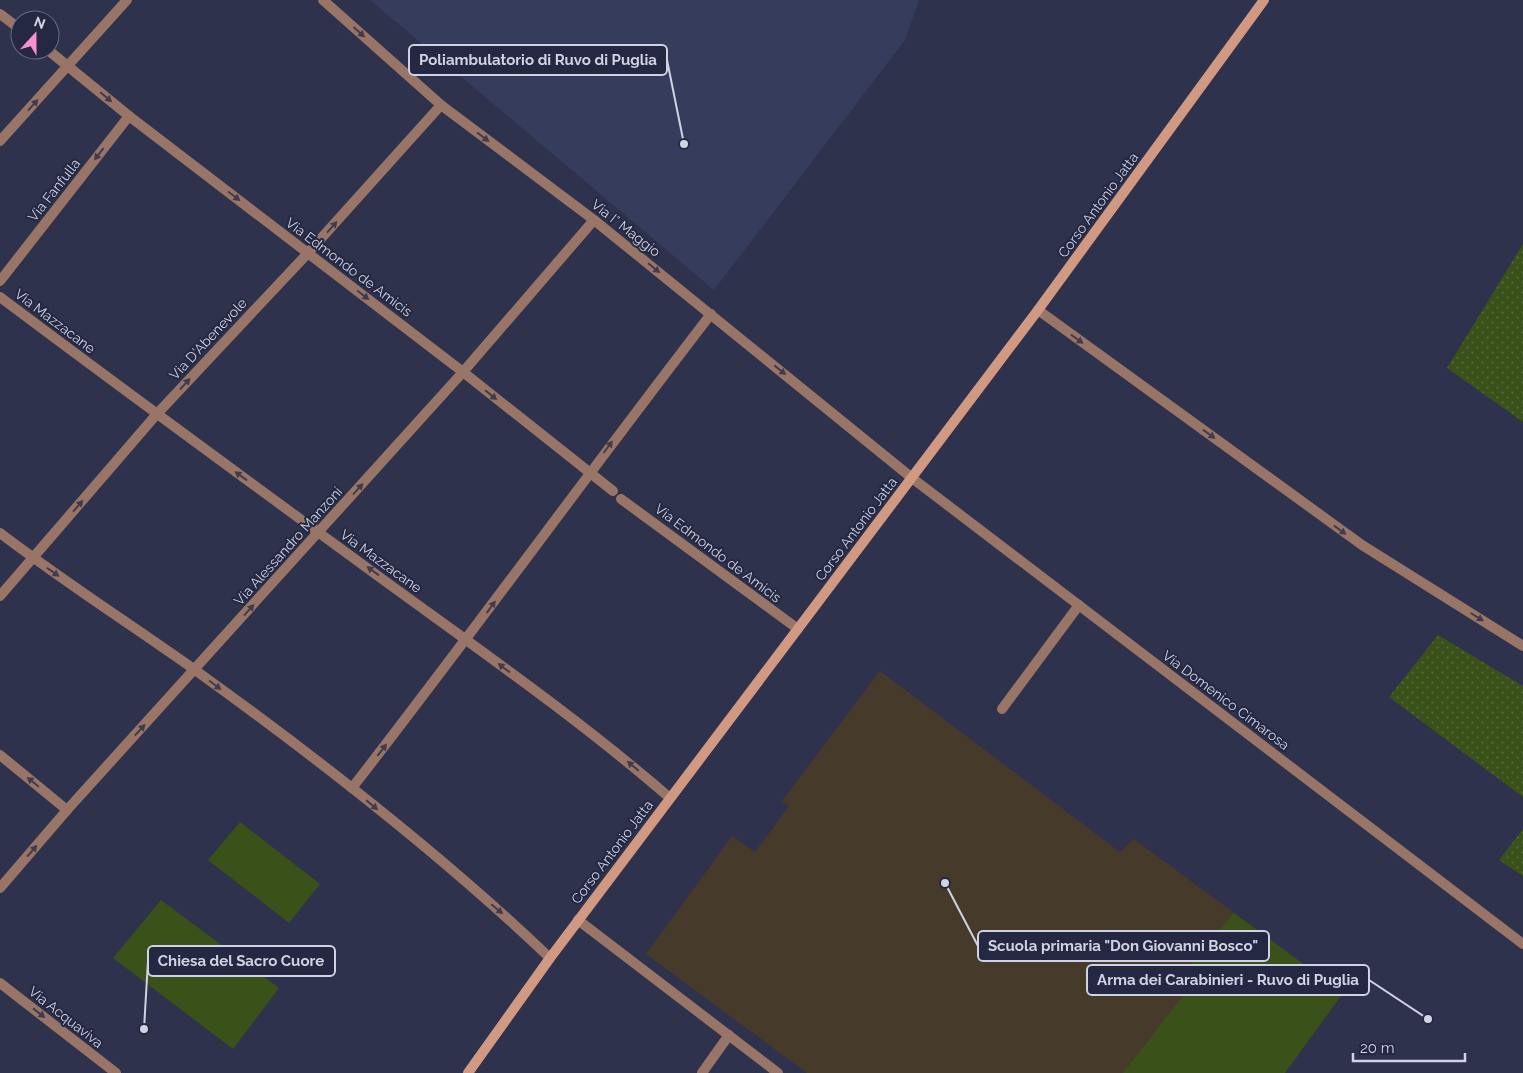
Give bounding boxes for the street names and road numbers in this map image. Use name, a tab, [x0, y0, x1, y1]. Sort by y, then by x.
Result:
street label: Corso Antonio Jatta	[1055, 150, 1141, 260]
street label: Via Fanfulla	[25, 156, 83, 224]
street label: Via I° Maggio	[588, 196, 664, 260]
street label: Via Edmondo de Amicis	[283, 214, 415, 320]
street label: Via Mazzacane	[12, 286, 98, 356]
street label: Via D'Abenevole	[166, 295, 250, 383]
street label: Corso Antonio Jatta	[812, 474, 900, 584]
street label: Via Alessandro Manzoni	[231, 484, 345, 608]
street label: Via Edmondo de Amicis	[652, 500, 784, 606]
street label: Via Mazzacane	[337, 526, 425, 596]
street label: Via Domenico Cimarosa	[1159, 647, 1293, 753]
street label: Corso Antonio Jatta	[568, 797, 656, 907]
street label: Via Acquaviva	[26, 983, 106, 1051]

